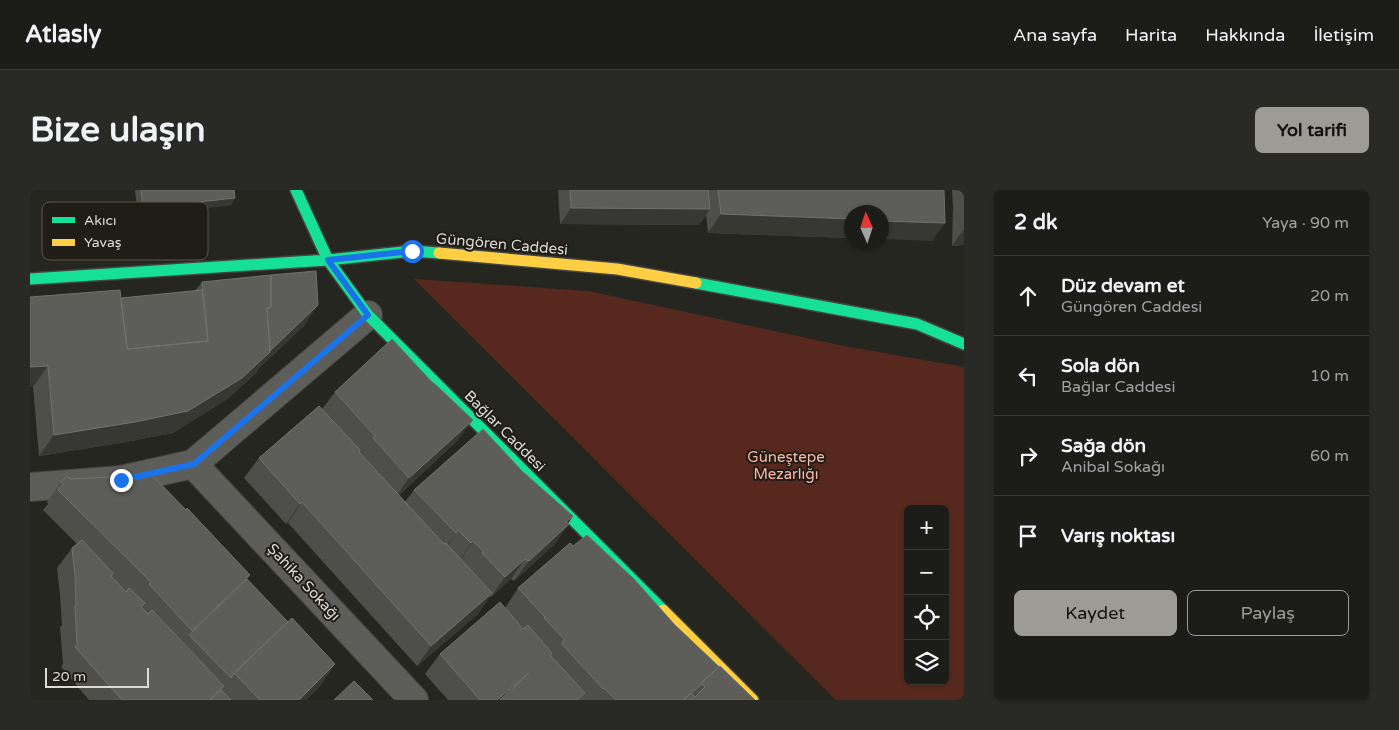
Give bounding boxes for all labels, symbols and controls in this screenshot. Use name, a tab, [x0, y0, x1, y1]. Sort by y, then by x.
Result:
text: Atlasly	[25, 20, 101, 49]
text: Ana sayfa	[1013, 24, 1097, 46]
text: Harita	[1125, 24, 1177, 46]
text: Hakkında	[1205, 24, 1285, 46]
text: İletişim	[1313, 24, 1374, 46]
button: Yol tarifi	[1255, 107, 1369, 153]
text: Bize ulaşın	[30, 109, 206, 151]
legend	[42, 202, 208, 260]
north arrow	[844, 205, 889, 250]
text: 2 dk	[1014, 210, 1057, 235]
text: Akıcı	[84, 212, 116, 229]
text: Yaya · 90 m	[1262, 213, 1349, 233]
street label: Güngören Caddesi	[435, 229, 569, 259]
text: Yavaş	[84, 234, 122, 251]
route start	[401, 240, 424, 263]
text: Düz devam et	[1061, 275, 1185, 297]
icon: ahead	[1014, 282, 1042, 310]
text: 20 m	[1310, 286, 1349, 306]
text: Güngören Caddesi	[1061, 297, 1202, 317]
text: Sola dön	[1061, 355, 1140, 377]
icon: left	[1014, 362, 1042, 390]
text: 10 m	[1310, 366, 1349, 386]
text: Bağlar Caddesi	[1061, 377, 1175, 397]
street label: Bağlar Caddesi	[461, 387, 549, 475]
text: Sağa dön	[1061, 435, 1146, 457]
icon: right	[1014, 442, 1042, 470]
text: 60 m	[1310, 446, 1349, 466]
park label: Güneştepe Mezarlığı	[747, 448, 825, 483]
text: Anibal Sokağı	[1061, 457, 1165, 477]
route end	[110, 469, 133, 492]
map controls	[904, 505, 949, 685]
button: +	[904, 505, 949, 550]
icon: arrive	[1014, 522, 1042, 550]
text: Varış noktası	[1061, 525, 1175, 547]
street label: Şahika Sokağı	[264, 540, 344, 624]
button: −	[904, 550, 949, 595]
button: Kaydet	[1014, 590, 1177, 636]
button: Paylaş	[1187, 590, 1349, 636]
button: locate	[904, 595, 949, 640]
button: layers	[904, 640, 949, 685]
scale bar	[45, 665, 149, 688]
text: 20 m	[52, 668, 86, 685]

